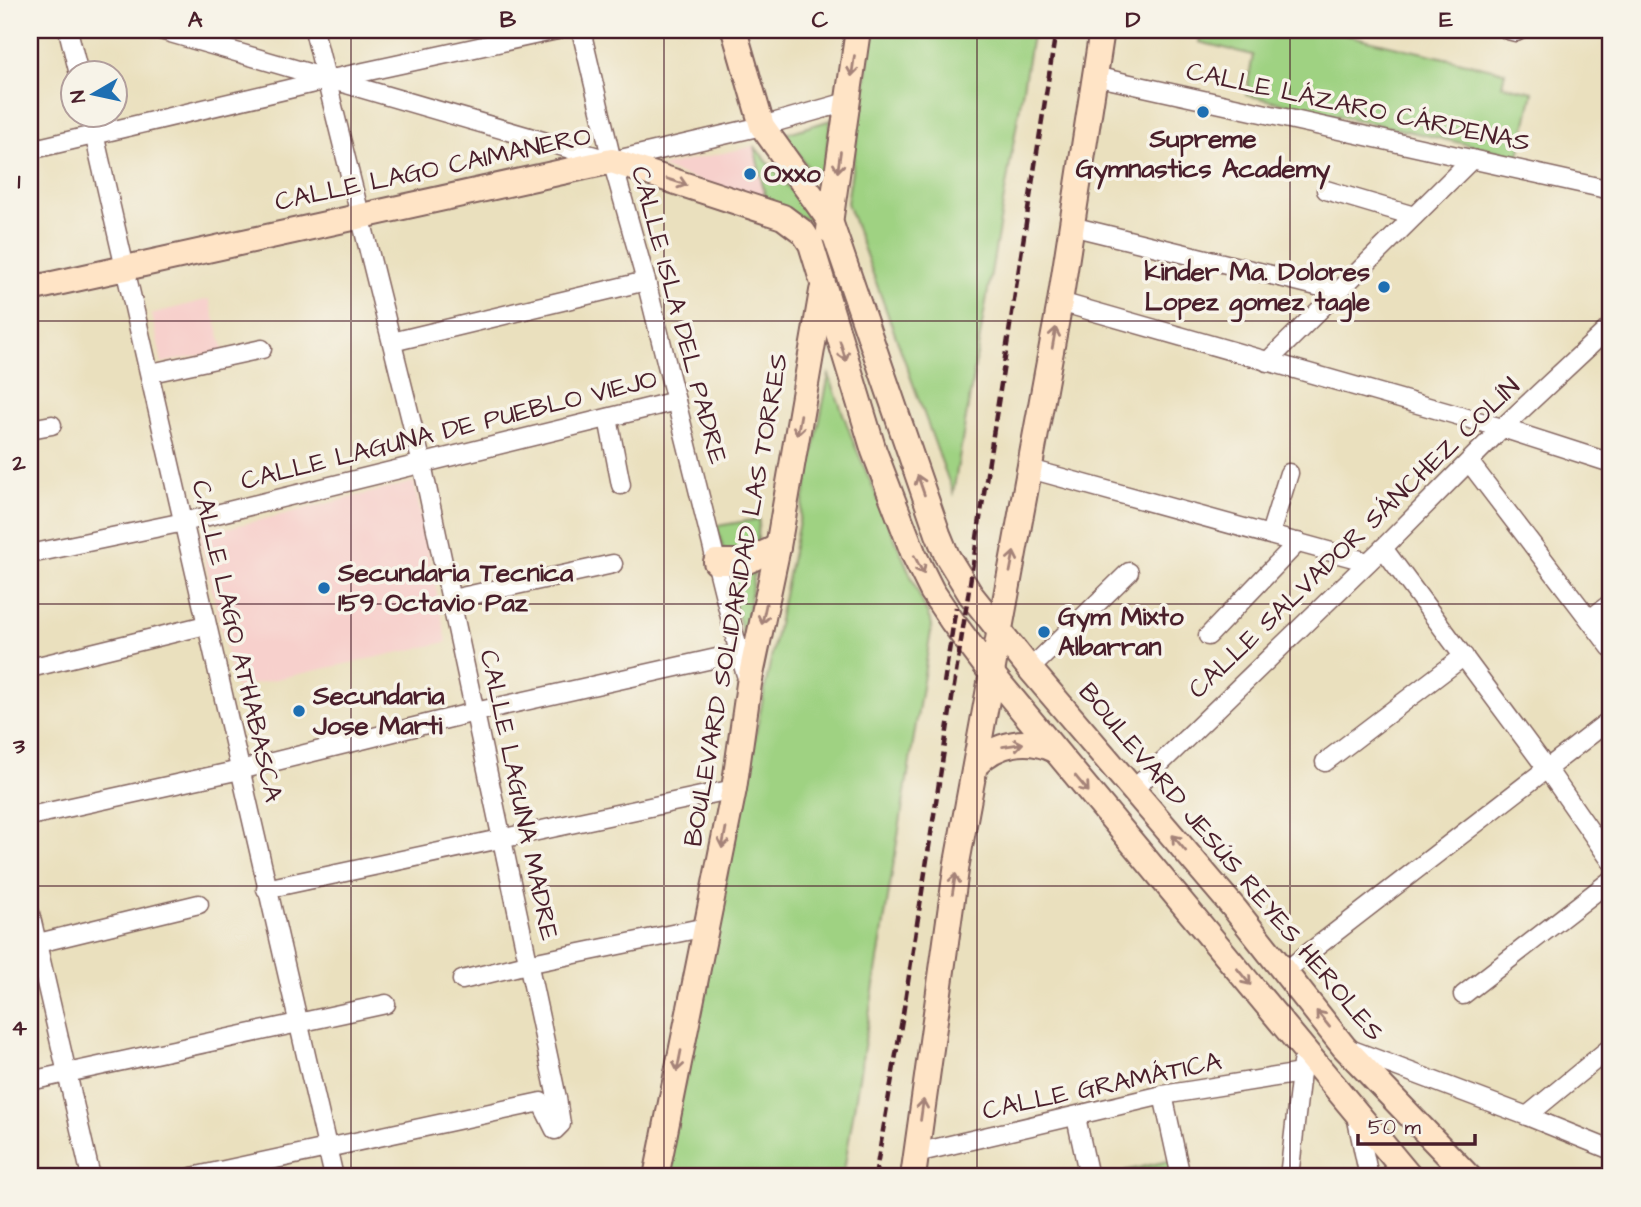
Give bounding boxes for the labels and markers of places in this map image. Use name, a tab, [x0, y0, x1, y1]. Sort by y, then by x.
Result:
marker: Supreme Gymnastics Academy	[1195, 104, 1211, 120]
place label: Supreme Gymnastics Academy	[1076, 121, 1331, 190]
place label: Oxxo	[764, 156, 821, 192]
marker: Oxxo	[742, 166, 758, 182]
place label: kinder Ma. Dolores Lopez gomez tagle	[1144, 254, 1370, 323]
marker: kinder Ma. Dolores Lopez gomez tagle	[1376, 279, 1392, 295]
place label: Secundaria Tecnica 159 Octavio Paz	[337, 555, 574, 621]
marker: Secundaria Tecnica 159 Octavio Paz	[316, 580, 332, 596]
place label: Gym Mixto Albarran	[1058, 599, 1184, 665]
marker: Gym Mixto Albarran	[1036, 624, 1052, 640]
place label: Secundaria Jose Marti	[312, 678, 445, 744]
marker: Secundaria Jose Marti	[291, 703, 307, 719]

